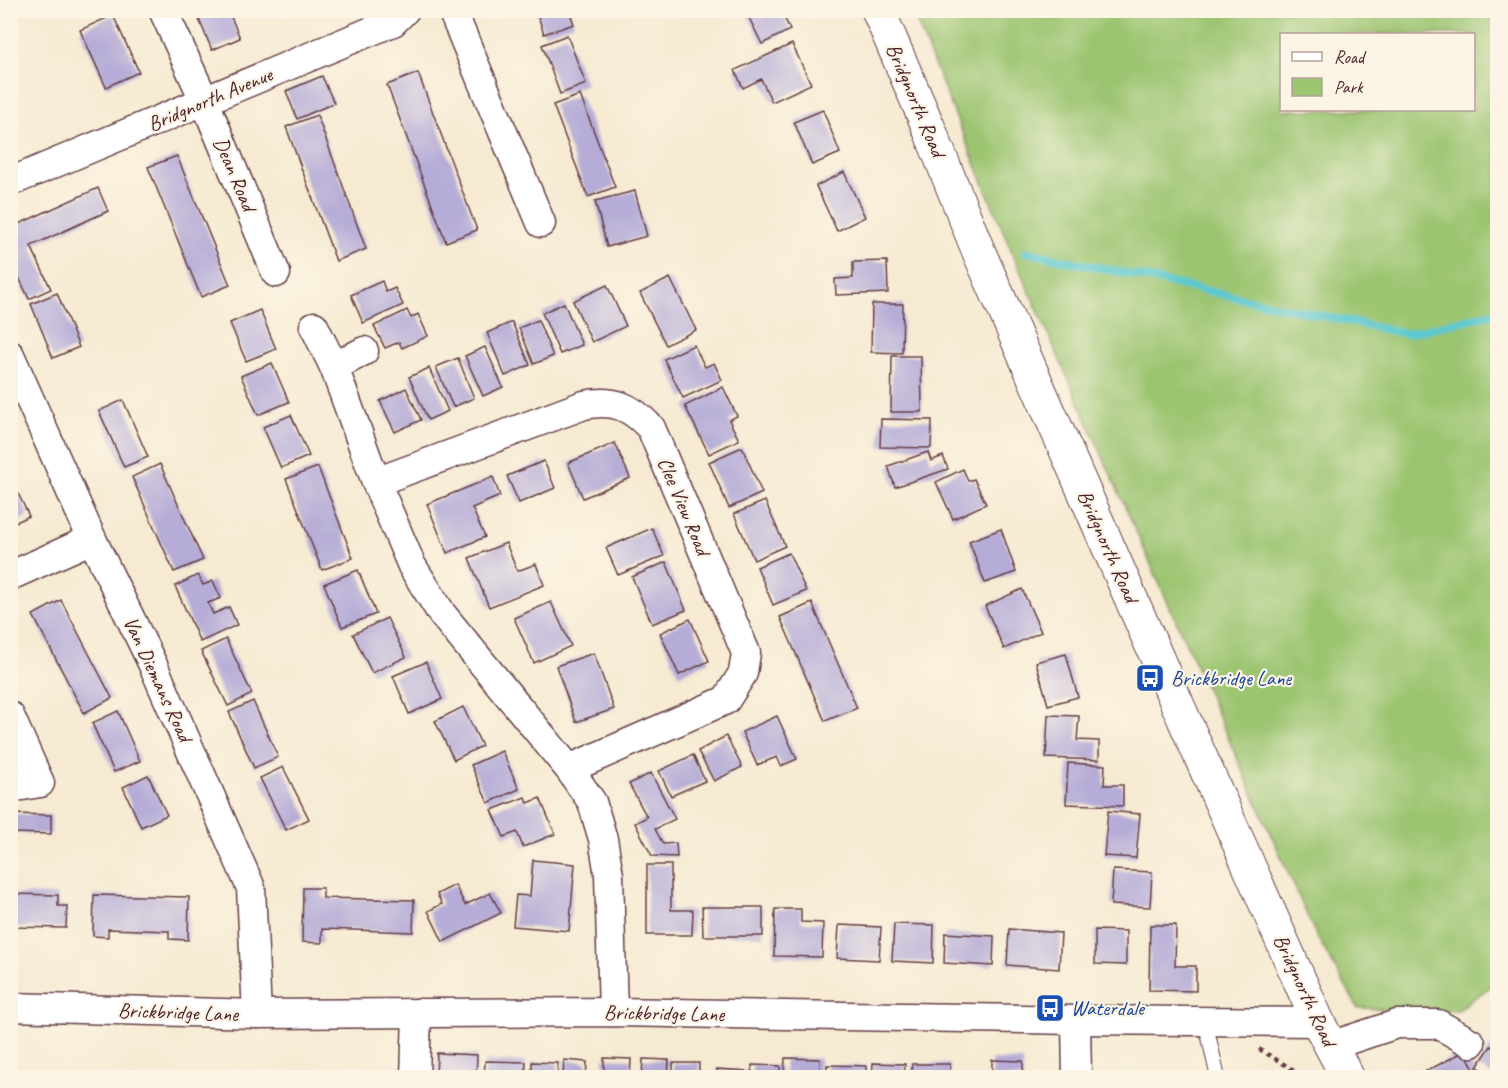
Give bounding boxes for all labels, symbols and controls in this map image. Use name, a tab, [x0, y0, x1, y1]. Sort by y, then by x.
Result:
legend	[1280, 33, 1475, 111]
street label: Bridgnorth Road	[881, 40, 953, 164]
text: Road	[1334, 46, 1367, 68]
street label: Bridgnorth Avenue	[144, 61, 277, 137]
text: Park	[1334, 76, 1364, 98]
street label: Dean Road	[208, 133, 264, 218]
street label: Clee View Road	[652, 453, 718, 562]
street label: Bridgnorth Road	[1072, 486, 1146, 610]
street label: Van Diemans Road	[118, 612, 200, 749]
bus stop icon: Brickbridge Lane	[1134, 662, 1166, 694]
place label: Brickbridge Lane	[1171, 665, 1292, 691]
street label: Bridgnorth Road	[1268, 930, 1344, 1053]
bus stop icon: Waterdale	[1034, 992, 1066, 1024]
place label: Waterdale	[1071, 995, 1146, 1021]
street label: Brickbridge Lane	[117, 997, 240, 1027]
street label: Brickbridge Lane	[604, 999, 725, 1027]

